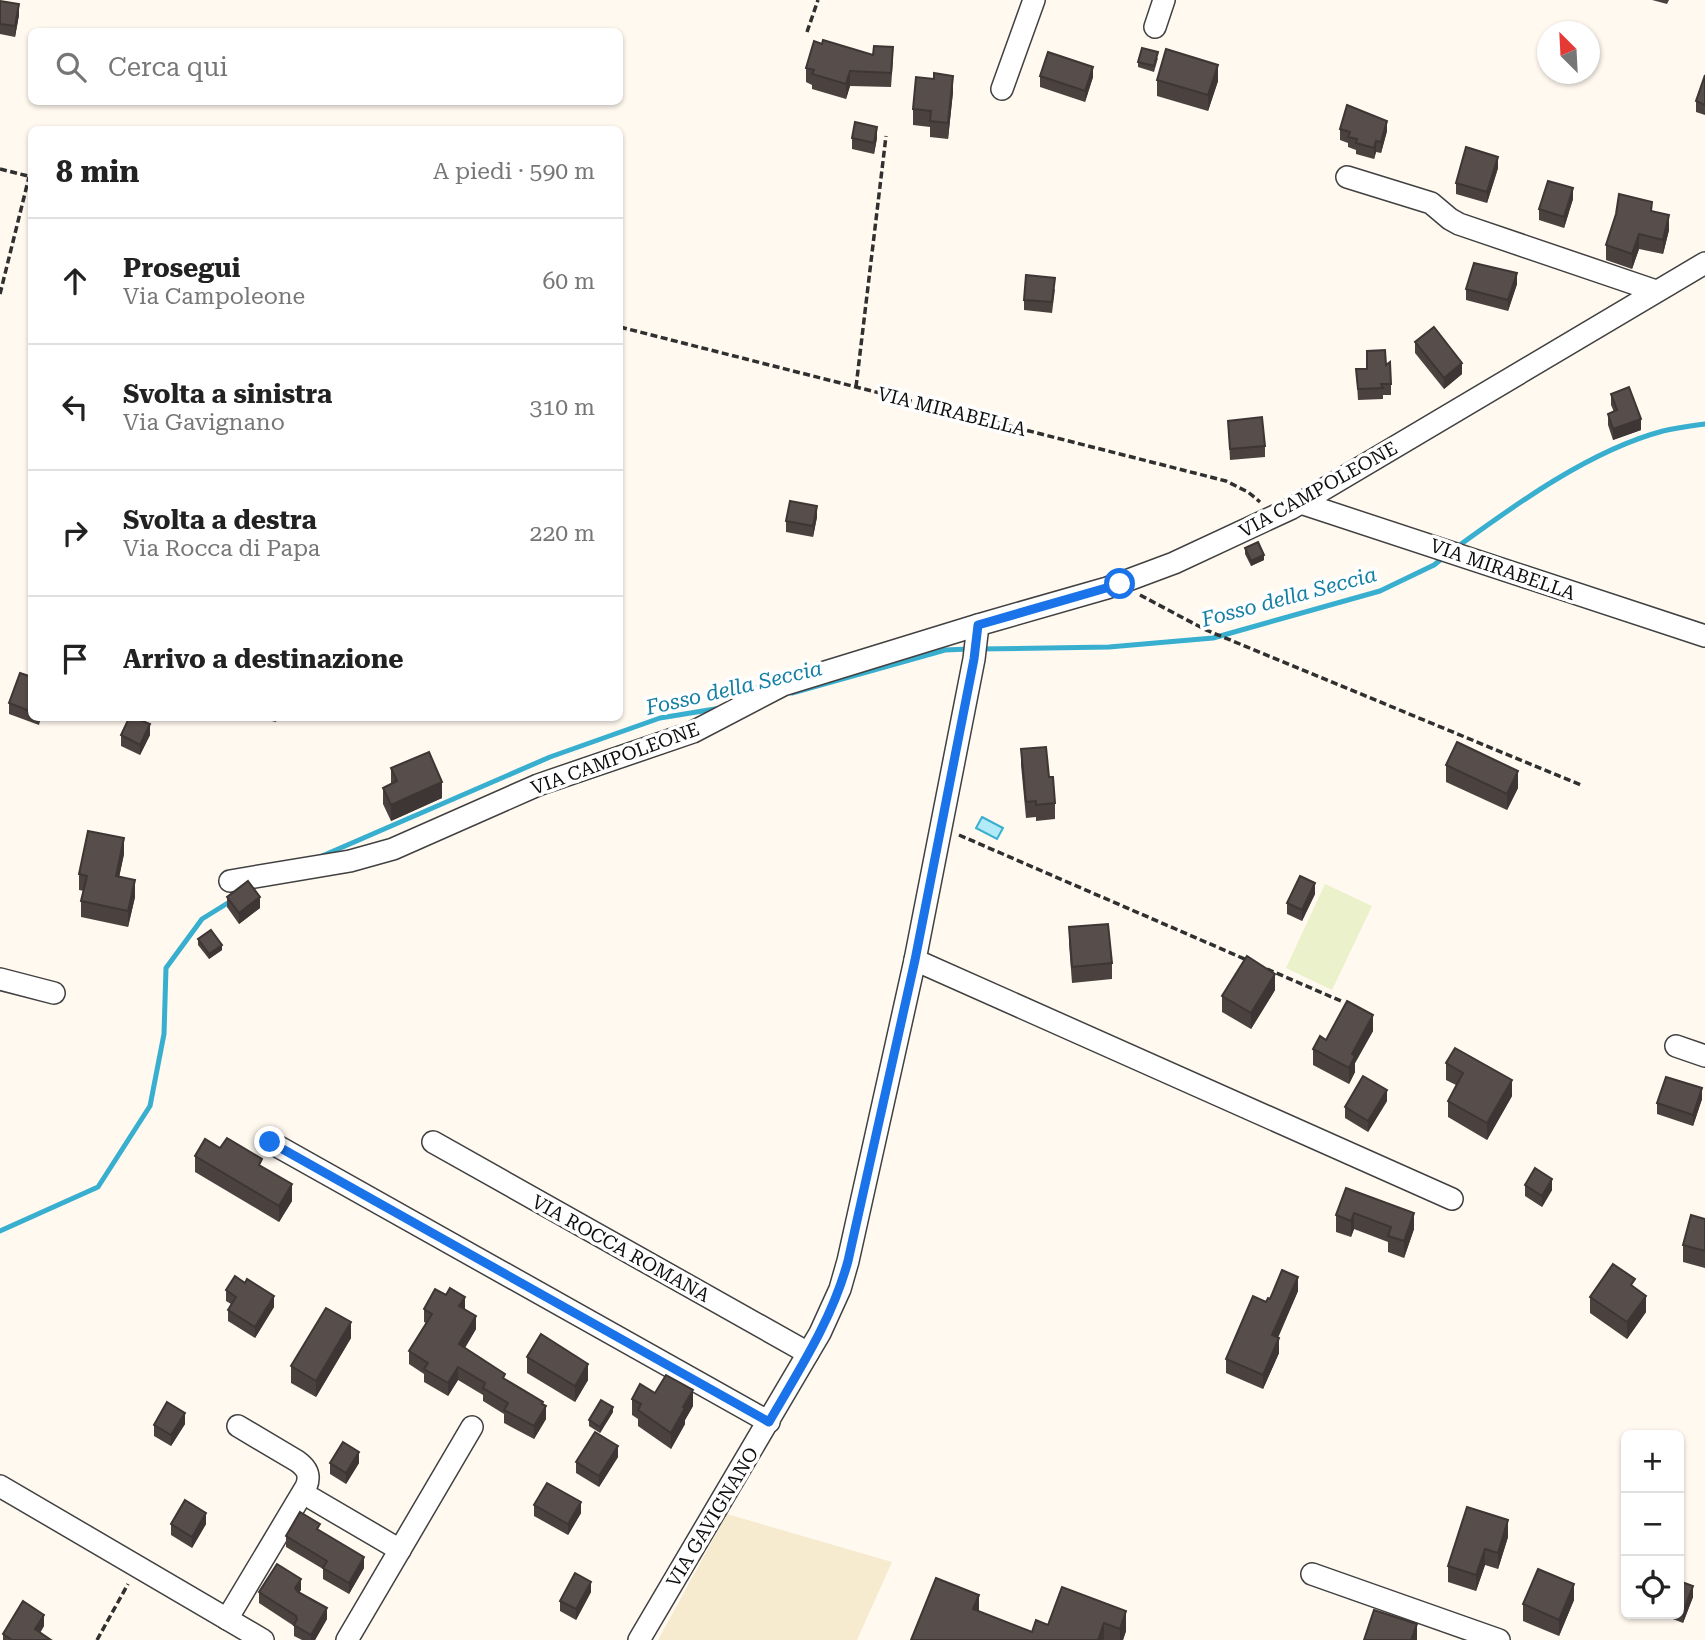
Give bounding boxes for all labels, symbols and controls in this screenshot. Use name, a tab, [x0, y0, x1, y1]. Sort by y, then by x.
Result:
north arrow	[1537, 21, 1600, 84]
search box	[28, 28, 623, 105]
icon: search	[52, 48, 90, 86]
text: Cerca qui	[108, 52, 228, 82]
text: 8 min	[56, 154, 139, 189]
text: A piedi · 590 m	[433, 158, 595, 185]
text: Prosegui	[123, 253, 240, 283]
icon: ahead	[56, 262, 94, 300]
text: 60 m	[542, 268, 595, 295]
text: Via Campoleone	[123, 283, 305, 310]
text: Svolta a sinistra	[123, 379, 332, 409]
street label: VIA MIRABELLA	[875, 382, 1029, 441]
icon: left	[56, 388, 94, 426]
text: 310 m	[530, 394, 595, 421]
text: Via Gavignano	[123, 409, 285, 436]
street label: VIA CAMPOLEONE	[1235, 436, 1401, 543]
text: Svolta a destra	[123, 505, 317, 535]
icon: right	[56, 514, 94, 552]
text: 220 m	[530, 520, 595, 547]
street label: VIA MIRABELLA	[1427, 534, 1579, 605]
text: Via Rocca di Papa	[123, 535, 320, 562]
water label: Fosso della Seccia	[1198, 562, 1379, 632]
route start	[1104, 568, 1135, 599]
icon: arrive	[56, 640, 94, 678]
text: Arrivo a destinazione	[123, 644, 404, 674]
water label: Fosso della Seccia	[642, 656, 825, 720]
street label: VIA CAMPOLEONE	[528, 717, 702, 800]
route end	[254, 1126, 285, 1157]
street label: VIA ROCCA ROMANA	[528, 1190, 714, 1307]
map controls	[1621, 1430, 1684, 1619]
button: +	[1621, 1430, 1684, 1493]
street label: VIA GAVIGNANO	[662, 1443, 763, 1591]
button: −	[1621, 1493, 1684, 1556]
button: locate	[1621, 1556, 1684, 1619]

